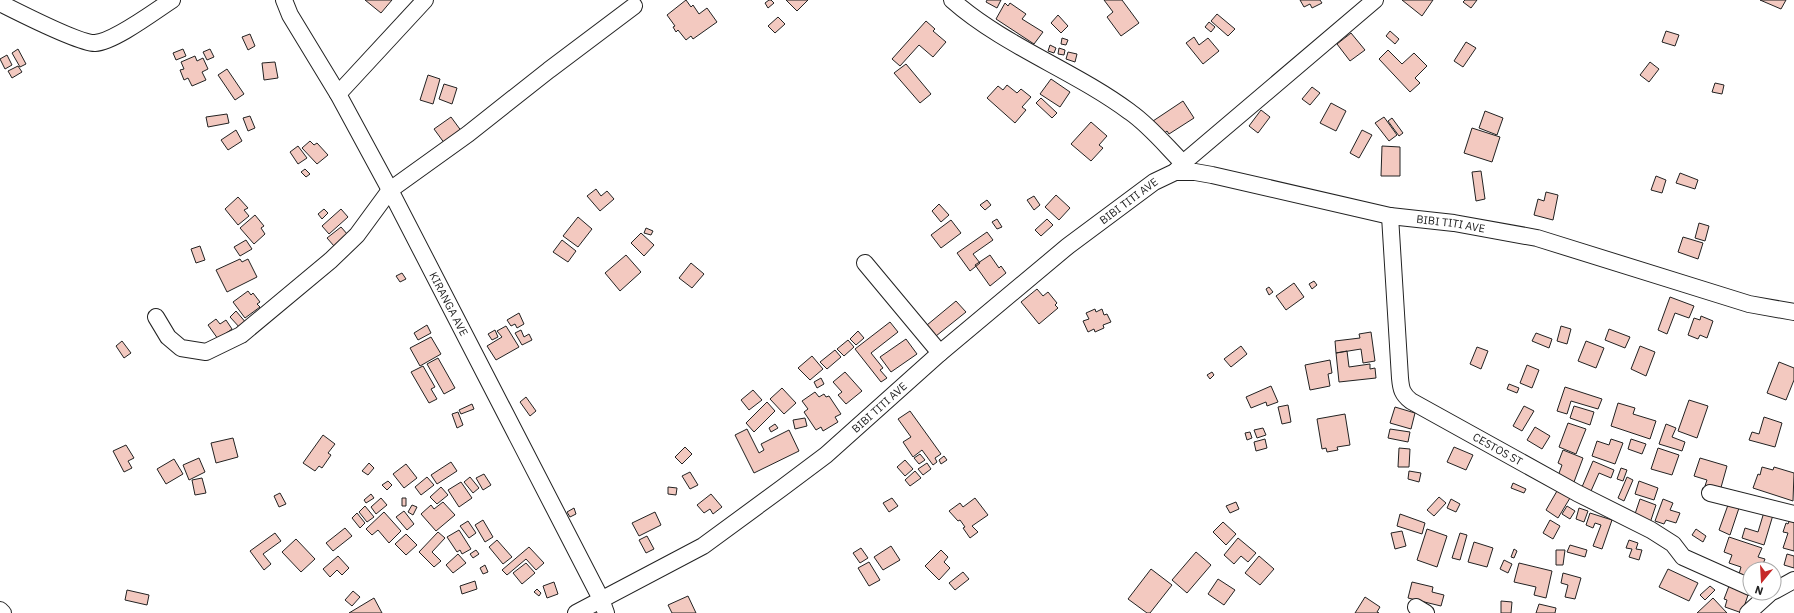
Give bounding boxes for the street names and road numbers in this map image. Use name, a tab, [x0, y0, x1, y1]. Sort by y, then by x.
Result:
street label: BIBI TITI AVE	[1097, 175, 1161, 227]
street label: BIBI TITI AVE	[1416, 212, 1486, 235]
street label: KIRANGA AVE	[426, 269, 471, 338]
street label: BIBI TITI AVE	[849, 379, 910, 436]
street label: CESTOS ST	[1470, 430, 1526, 469]

